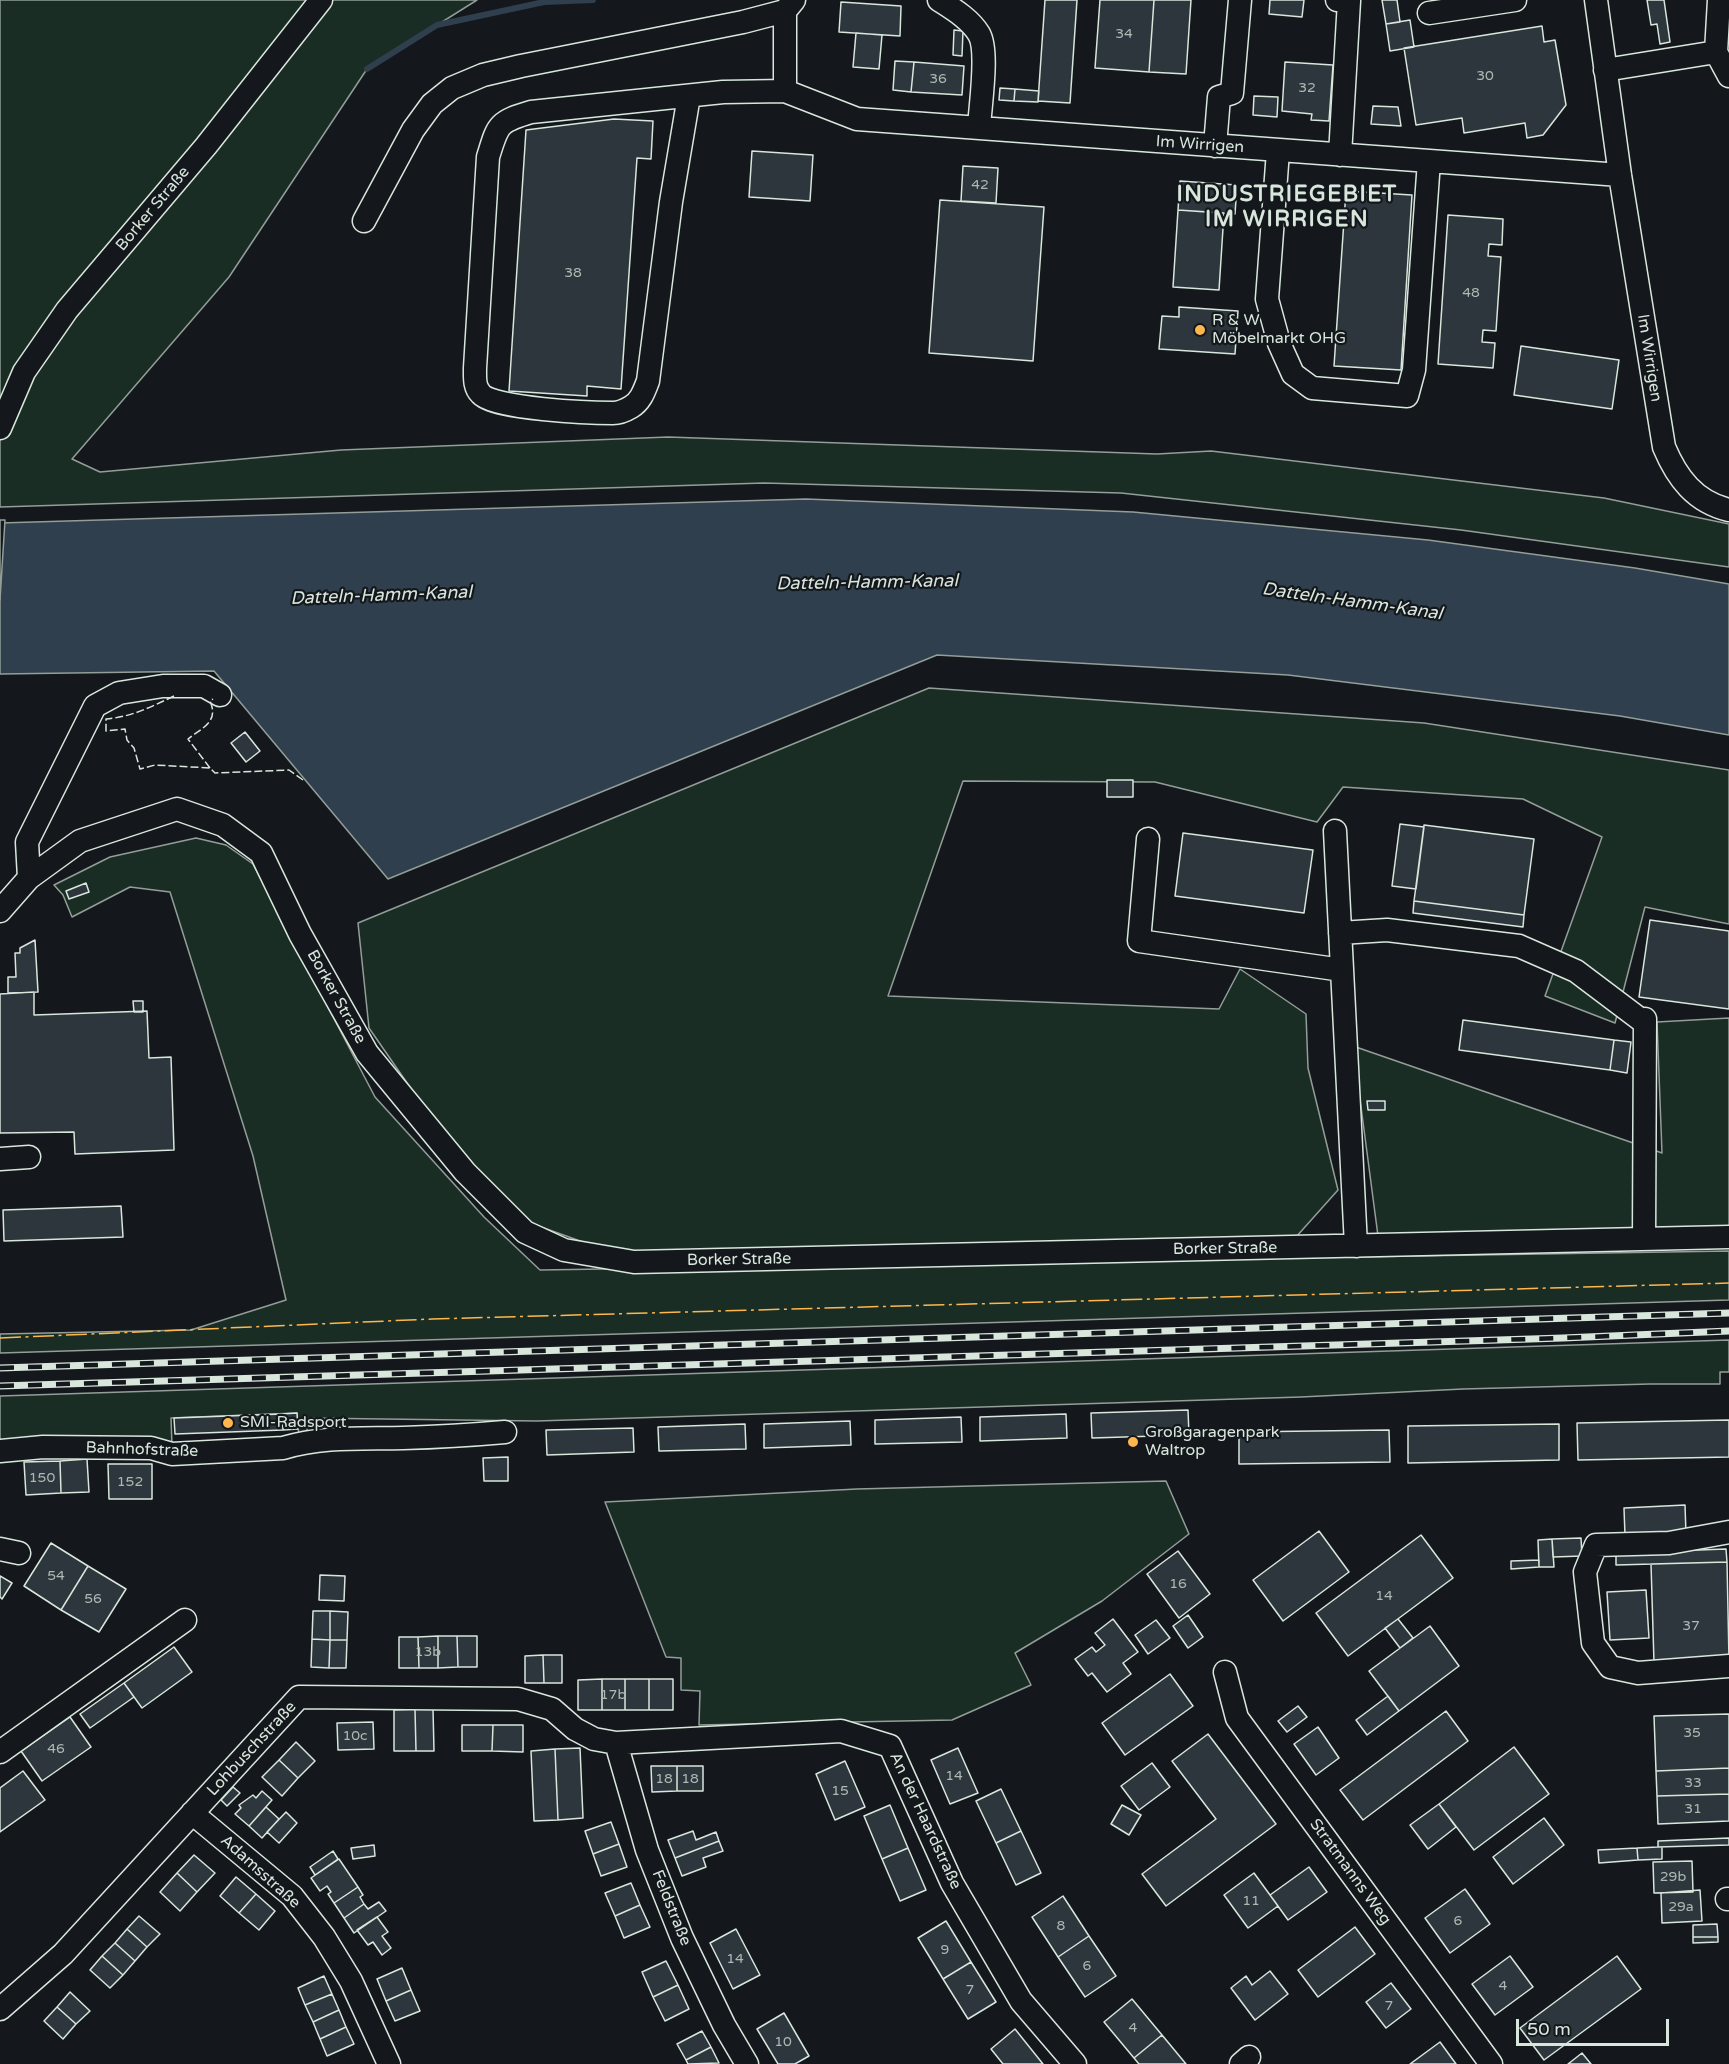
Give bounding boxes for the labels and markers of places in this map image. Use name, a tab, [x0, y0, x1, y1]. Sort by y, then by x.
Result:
place label: R & W Möbelmarkt OHG	[1212, 311, 1346, 349]
marker: R & W Möbelmarkt OHG	[1193, 323, 1207, 337]
place label: SMI-Radsport	[240, 1413, 347, 1433]
marker: SMI-Radsport	[221, 1416, 235, 1430]
place label: Großgaragenpark Waltrop	[1145, 1423, 1279, 1461]
marker: Großgaragenpark Waltrop	[1126, 1435, 1140, 1449]

